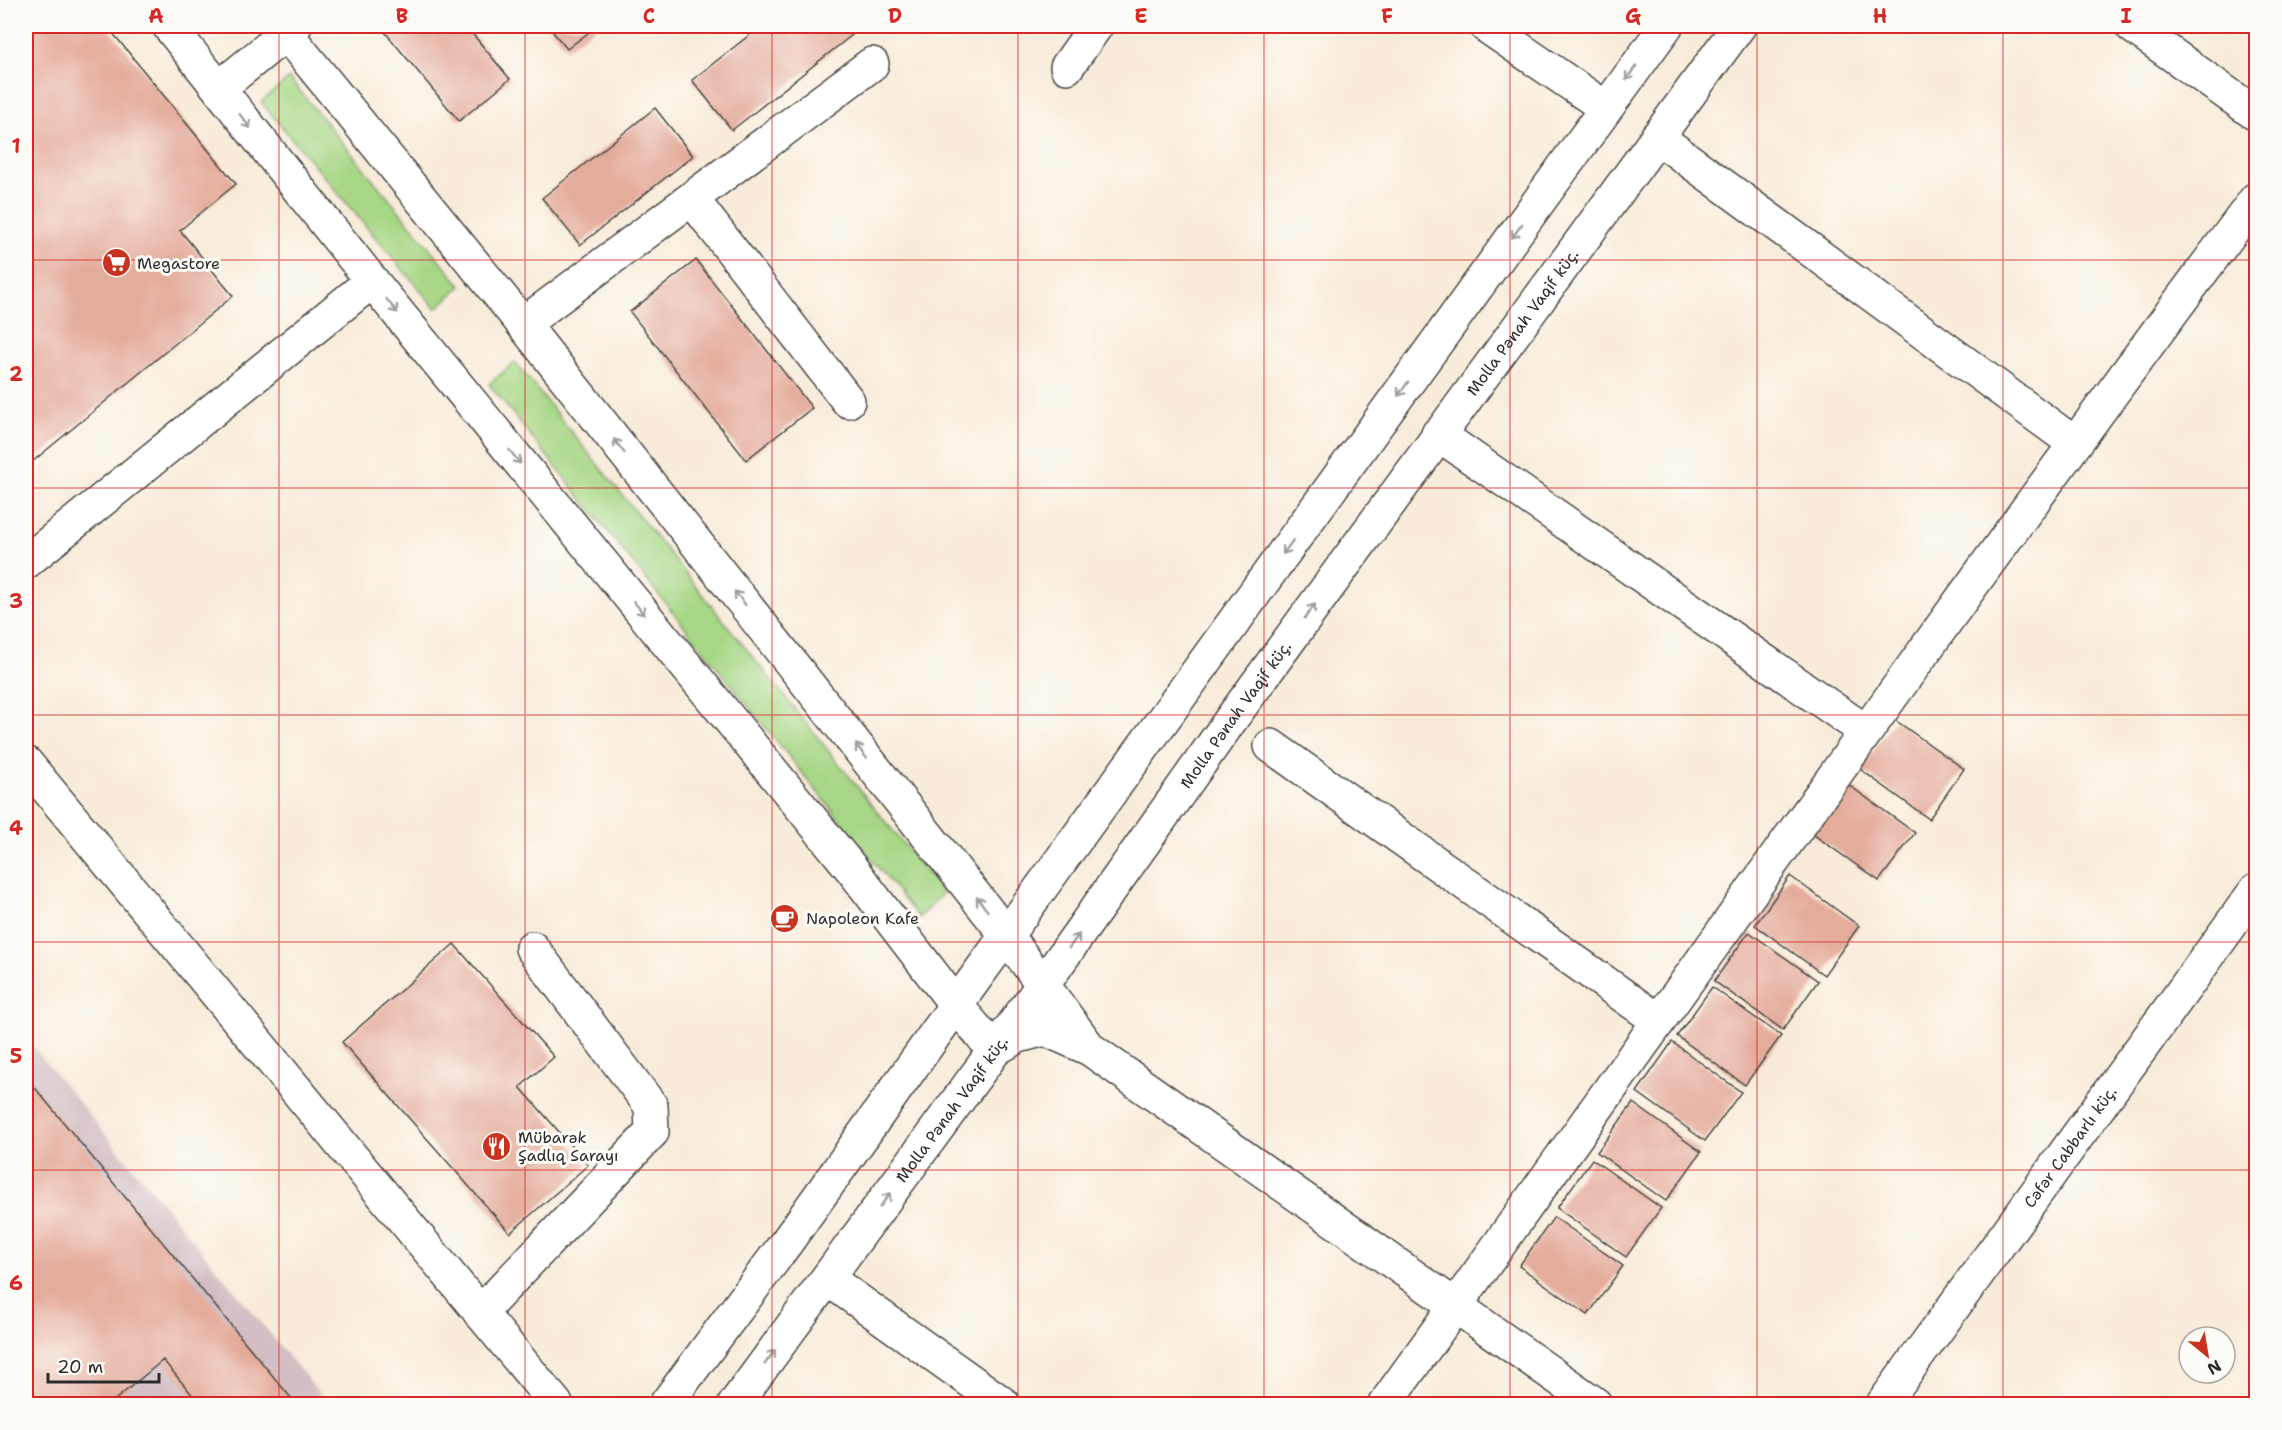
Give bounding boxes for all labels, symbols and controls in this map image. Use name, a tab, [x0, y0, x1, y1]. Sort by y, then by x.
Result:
text: A	[148, 3, 164, 29]
text: B	[396, 3, 408, 29]
text: C	[643, 3, 655, 29]
text: D	[888, 3, 902, 29]
text: E	[1134, 3, 1148, 29]
text: F	[1381, 3, 1393, 29]
text: G	[1625, 3, 1641, 29]
text: H	[1873, 3, 1887, 29]
text: I	[2120, 3, 2132, 29]
one-way arrow	[1625, 64, 1638, 80]
one-way arrow	[238, 112, 251, 128]
text: 1	[11, 133, 21, 159]
one-way arrow	[1511, 222, 1523, 238]
street label: Molla Pənah Vaqif küç.	[1462, 245, 1583, 400]
supermarket icon: Megastore	[100, 247, 132, 279]
place label: Megastore	[137, 253, 220, 274]
one-way arrow	[386, 298, 399, 314]
text: 2	[9, 361, 23, 387]
one-way arrow	[1397, 380, 1409, 396]
one-way arrow	[612, 438, 625, 454]
one-way arrow	[509, 449, 522, 465]
one-way arrow	[1282, 538, 1295, 554]
text: 3	[9, 588, 23, 614]
one-way arrow	[733, 591, 746, 607]
one-way arrow	[632, 600, 645, 616]
one-way arrow	[1303, 604, 1316, 620]
street label: Molla Pənah Vaqif küç.	[1175, 637, 1296, 793]
one-way arrow	[855, 744, 868, 760]
text: 4	[9, 815, 23, 841]
one-way arrow	[976, 896, 989, 912]
cafe icon: Napoleon Kafe	[769, 902, 801, 934]
place label: Napoleon Kafe	[806, 908, 919, 929]
one-way arrow	[1068, 933, 1080, 949]
street label: Molla Pənah Vaqif küç.	[891, 1032, 1013, 1187]
text: 5	[10, 1043, 22, 1069]
street label: Cəfər Cabbarlı küç.	[2019, 1082, 2121, 1212]
place label: Mübarək Şadlıq Sarayı	[518, 1127, 618, 1166]
restaurant icon: Mübarək Şadlıq Sarayı	[481, 1130, 513, 1162]
one-way arrow	[879, 1193, 891, 1209]
text: 6	[9, 1270, 23, 1296]
north arrow	[2177, 1325, 2237, 1385]
scale bar	[48, 1346, 159, 1384]
one-way arrow	[764, 1350, 776, 1366]
text: 20 m	[57, 1355, 103, 1379]
text: N	[2204, 1355, 2225, 1380]

